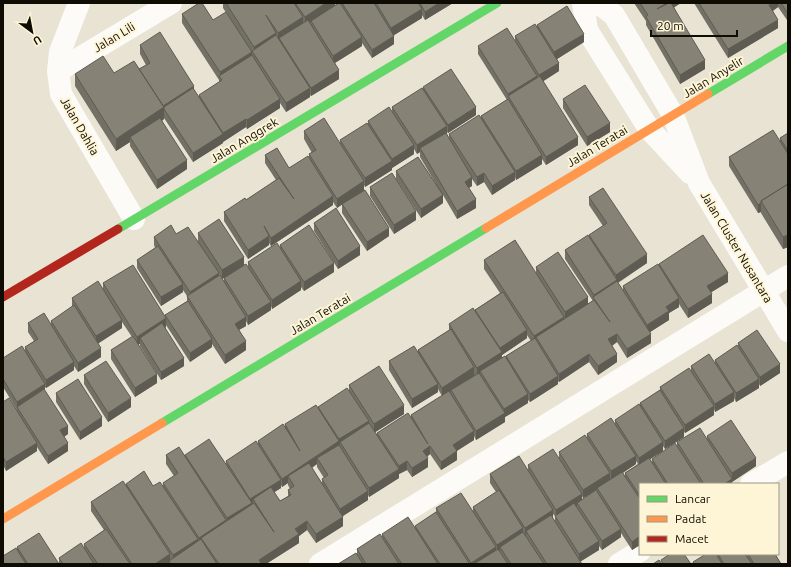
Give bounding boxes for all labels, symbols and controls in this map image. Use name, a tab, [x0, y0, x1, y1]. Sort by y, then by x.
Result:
north arrow	[12, 12, 52, 52]
scale bar	[651, 12, 737, 38]
text: 20 m	[657, 19, 684, 32]
street label: Jalan Lili	[91, 20, 137, 54]
text: U	[31, 33, 44, 48]
street label: Jalan Anyelir	[680, 54, 746, 100]
street label: Jalan Dahlia	[58, 95, 102, 157]
street label: Jalan Anggrek	[208, 115, 280, 165]
street label: Jalan Teratai	[564, 123, 630, 169]
street label: Jalan Cluster Nusantara	[699, 189, 775, 305]
street label: Jalan Teratai	[287, 291, 353, 337]
legend	[639, 483, 779, 555]
text: Lancar	[675, 492, 711, 505]
text: Padat	[675, 512, 706, 525]
text: Macet	[675, 532, 709, 545]

